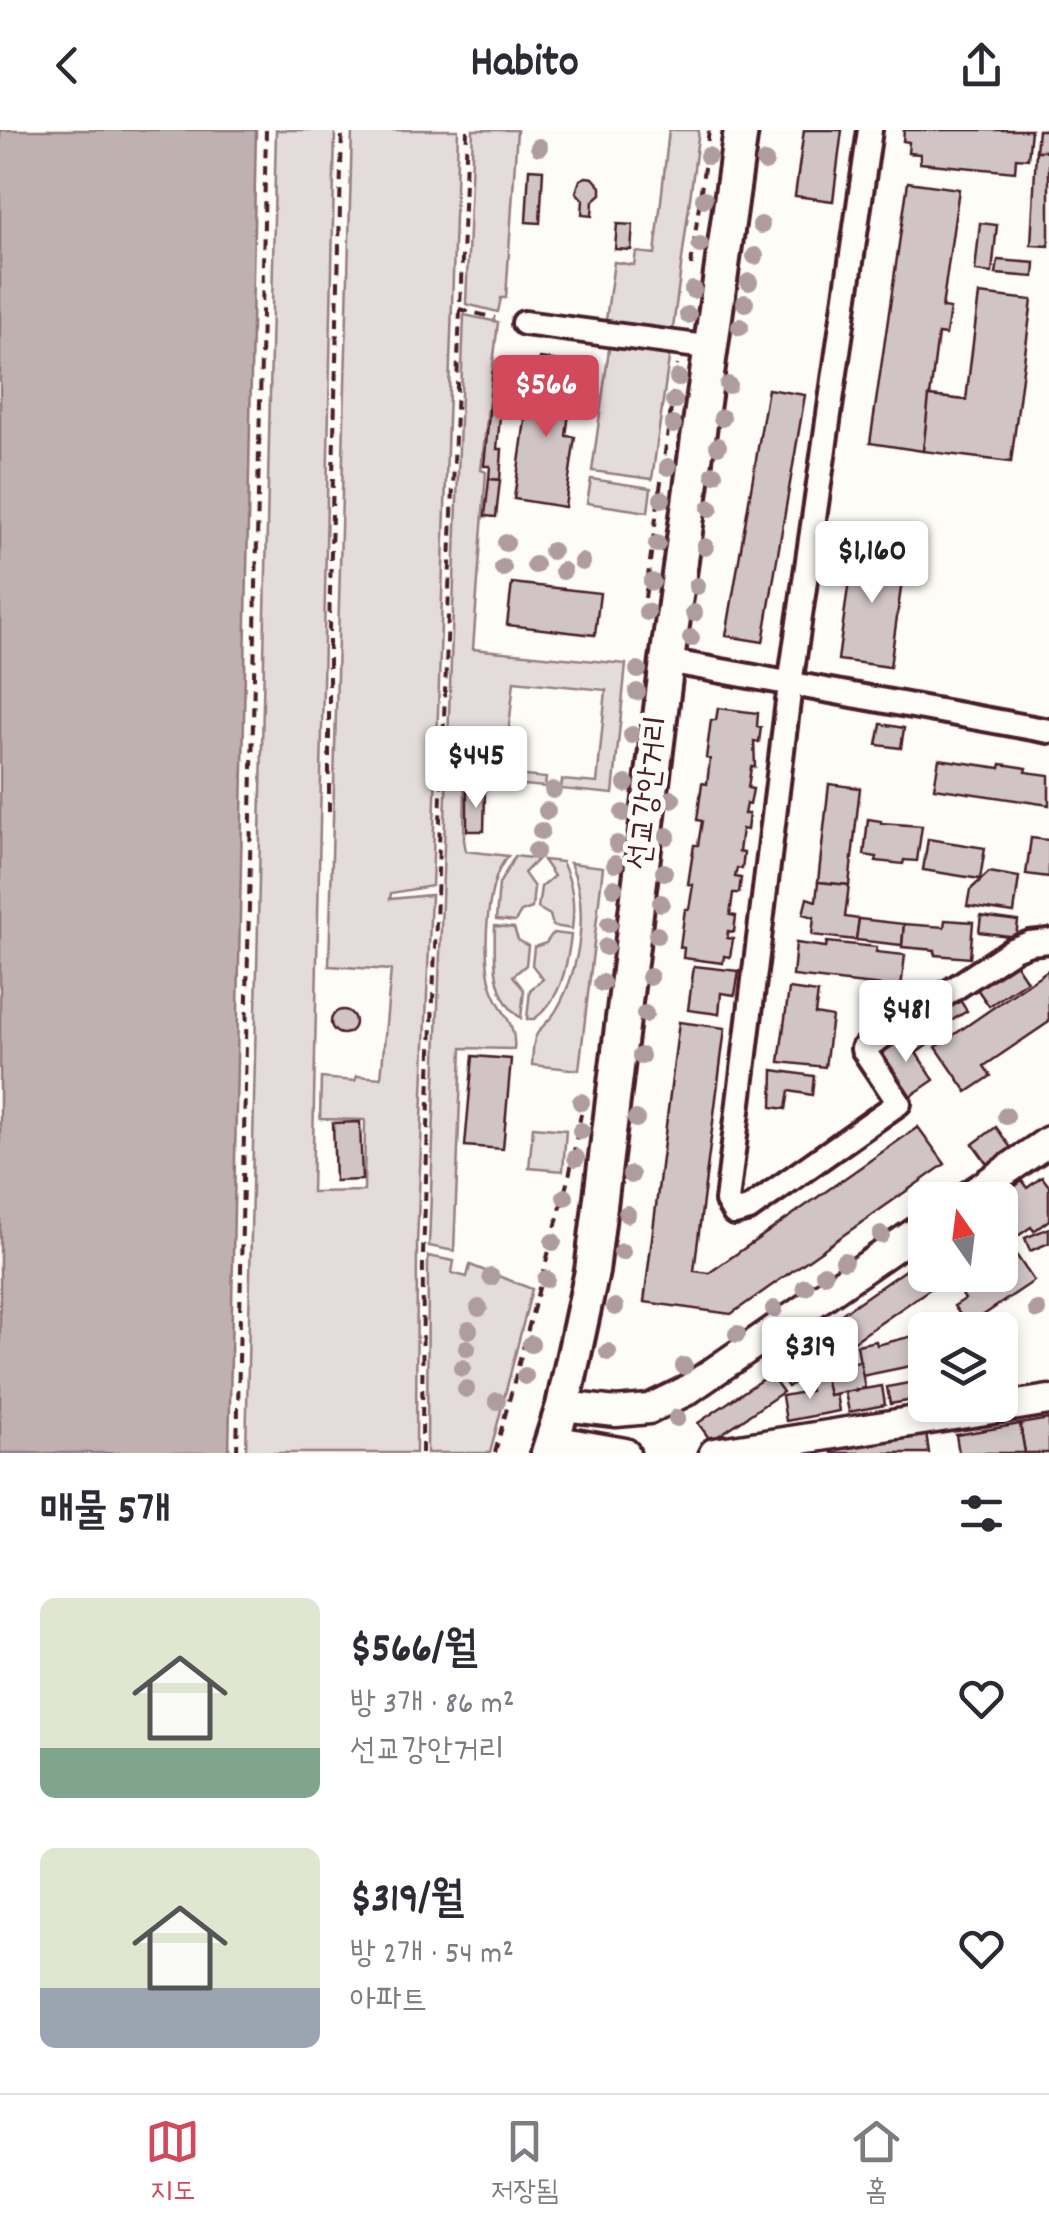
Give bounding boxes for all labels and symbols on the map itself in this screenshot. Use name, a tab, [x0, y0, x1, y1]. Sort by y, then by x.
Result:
pin: $566	[487, 355, 605, 440]
pin: $1,160	[791, 521, 953, 606]
street label: 선교강안거리	[619, 714, 683, 872]
pin: $445	[417, 726, 535, 811]
pin: $481	[847, 980, 965, 1065]
north arrow	[908, 1182, 1018, 1292]
pin: $319	[751, 1317, 869, 1402]

